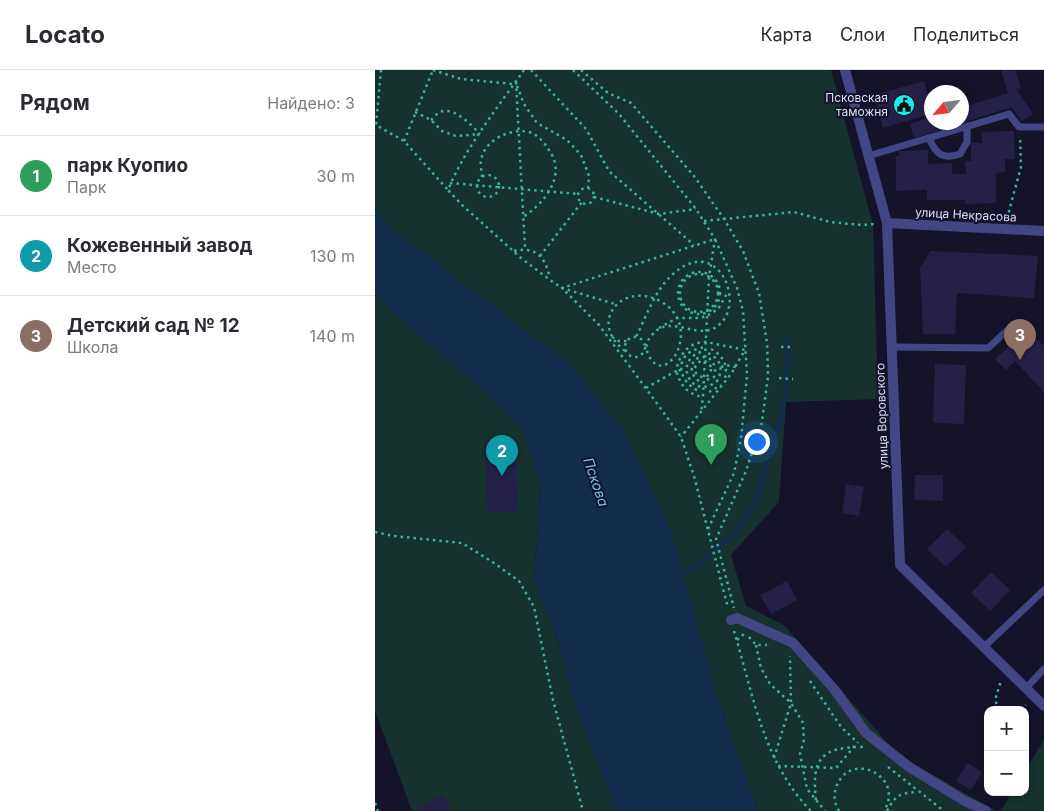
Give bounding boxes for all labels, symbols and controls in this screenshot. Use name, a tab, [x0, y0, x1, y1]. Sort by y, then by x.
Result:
text: Locato	[25, 20, 105, 49]
text: Карта	[760, 24, 812, 45]
text: Слои	[840, 24, 885, 45]
text: Поделиться	[913, 24, 1019, 45]
north arrow	[924, 85, 969, 130]
text: Рядом	[20, 90, 90, 115]
place label: Псковская таможня	[825, 90, 888, 119]
text: Найдено: 3	[267, 93, 355, 113]
public building icon: Псковская таможня	[892, 93, 916, 117]
text: парк Куопио	[67, 154, 188, 177]
text: 1	[33, 166, 39, 186]
text: 30 m	[317, 166, 355, 186]
text: Парк	[67, 177, 106, 197]
street label: улица Некрасова	[915, 204, 1017, 225]
text: Кожевенный завод	[67, 234, 252, 257]
text: 2	[31, 246, 41, 266]
text: 130 m	[310, 246, 355, 266]
text: Место	[67, 257, 117, 277]
text: Детский сад № 12	[67, 314, 240, 337]
pin: 3	[1004, 319, 1036, 360]
text: 3	[31, 326, 41, 346]
text: 140 m	[310, 326, 355, 346]
text: Школа	[67, 337, 118, 357]
street label: улица Воровского	[872, 363, 891, 469]
pin: 1	[695, 424, 727, 465]
your location	[744, 429, 770, 455]
pin: 2	[486, 435, 518, 476]
water label: Пскова	[580, 455, 613, 509]
map controls	[984, 706, 1029, 796]
button: +	[984, 706, 1029, 751]
button: −	[984, 751, 1029, 796]

